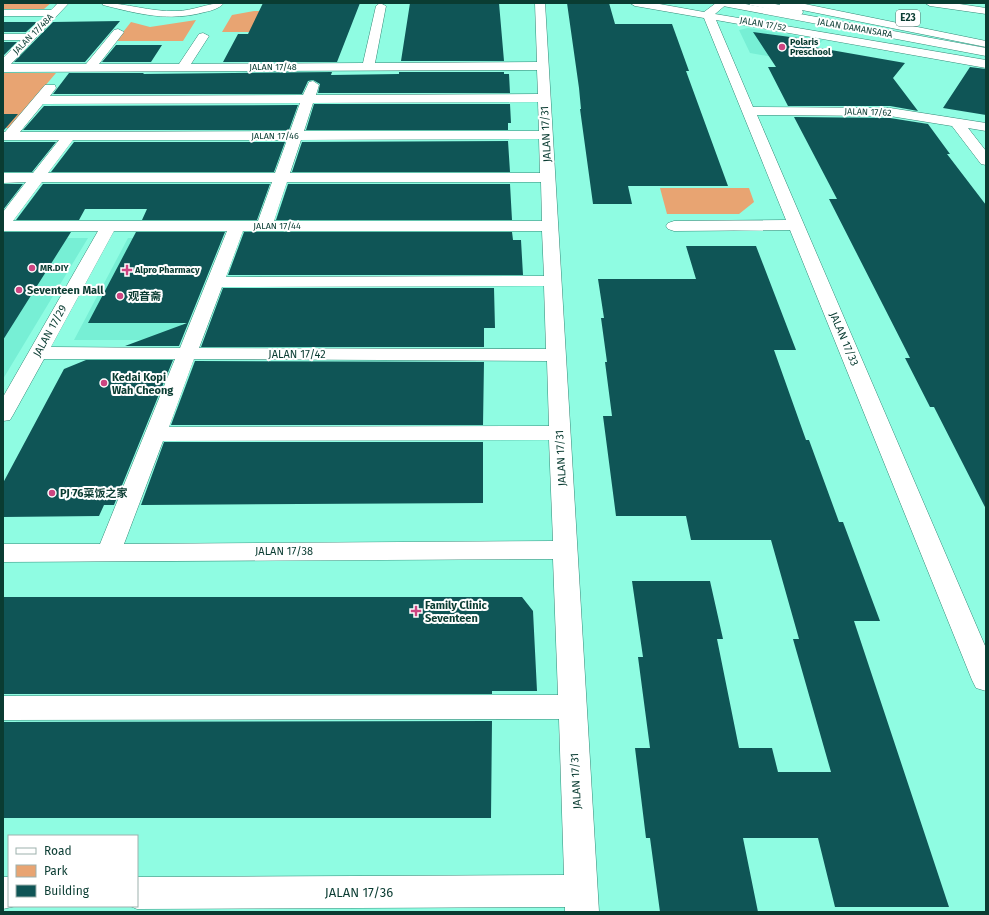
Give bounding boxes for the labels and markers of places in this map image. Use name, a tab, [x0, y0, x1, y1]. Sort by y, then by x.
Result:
place label: Polaris Preschool	[790, 37, 831, 57]
marker: Polaris Preschool	[777, 42, 787, 52]
marker: MR.DIY	[27, 263, 37, 273]
place label: MR.DIY	[40, 263, 69, 273]
marker: Alpro Pharmacy	[122, 265, 132, 275]
place label: Alpro Pharmacy	[134, 265, 200, 275]
place label: Seventeen Mall	[27, 284, 104, 297]
marker: Seventeen Mall	[14, 285, 24, 295]
place label: 观音斋	[128, 290, 161, 303]
marker: 观音斋	[115, 291, 125, 301]
place label: Kedai Kopi Wah Cheong	[112, 371, 174, 397]
marker: Kedai Kopi Wah Cheong	[99, 378, 109, 388]
place label: PJ 76菜饭之家	[60, 487, 127, 500]
marker: PJ 76菜饭之家	[47, 488, 57, 498]
place label: Family Clinic Seventeen	[425, 599, 488, 625]
marker: Family Clinic Seventeen	[410, 605, 422, 617]

